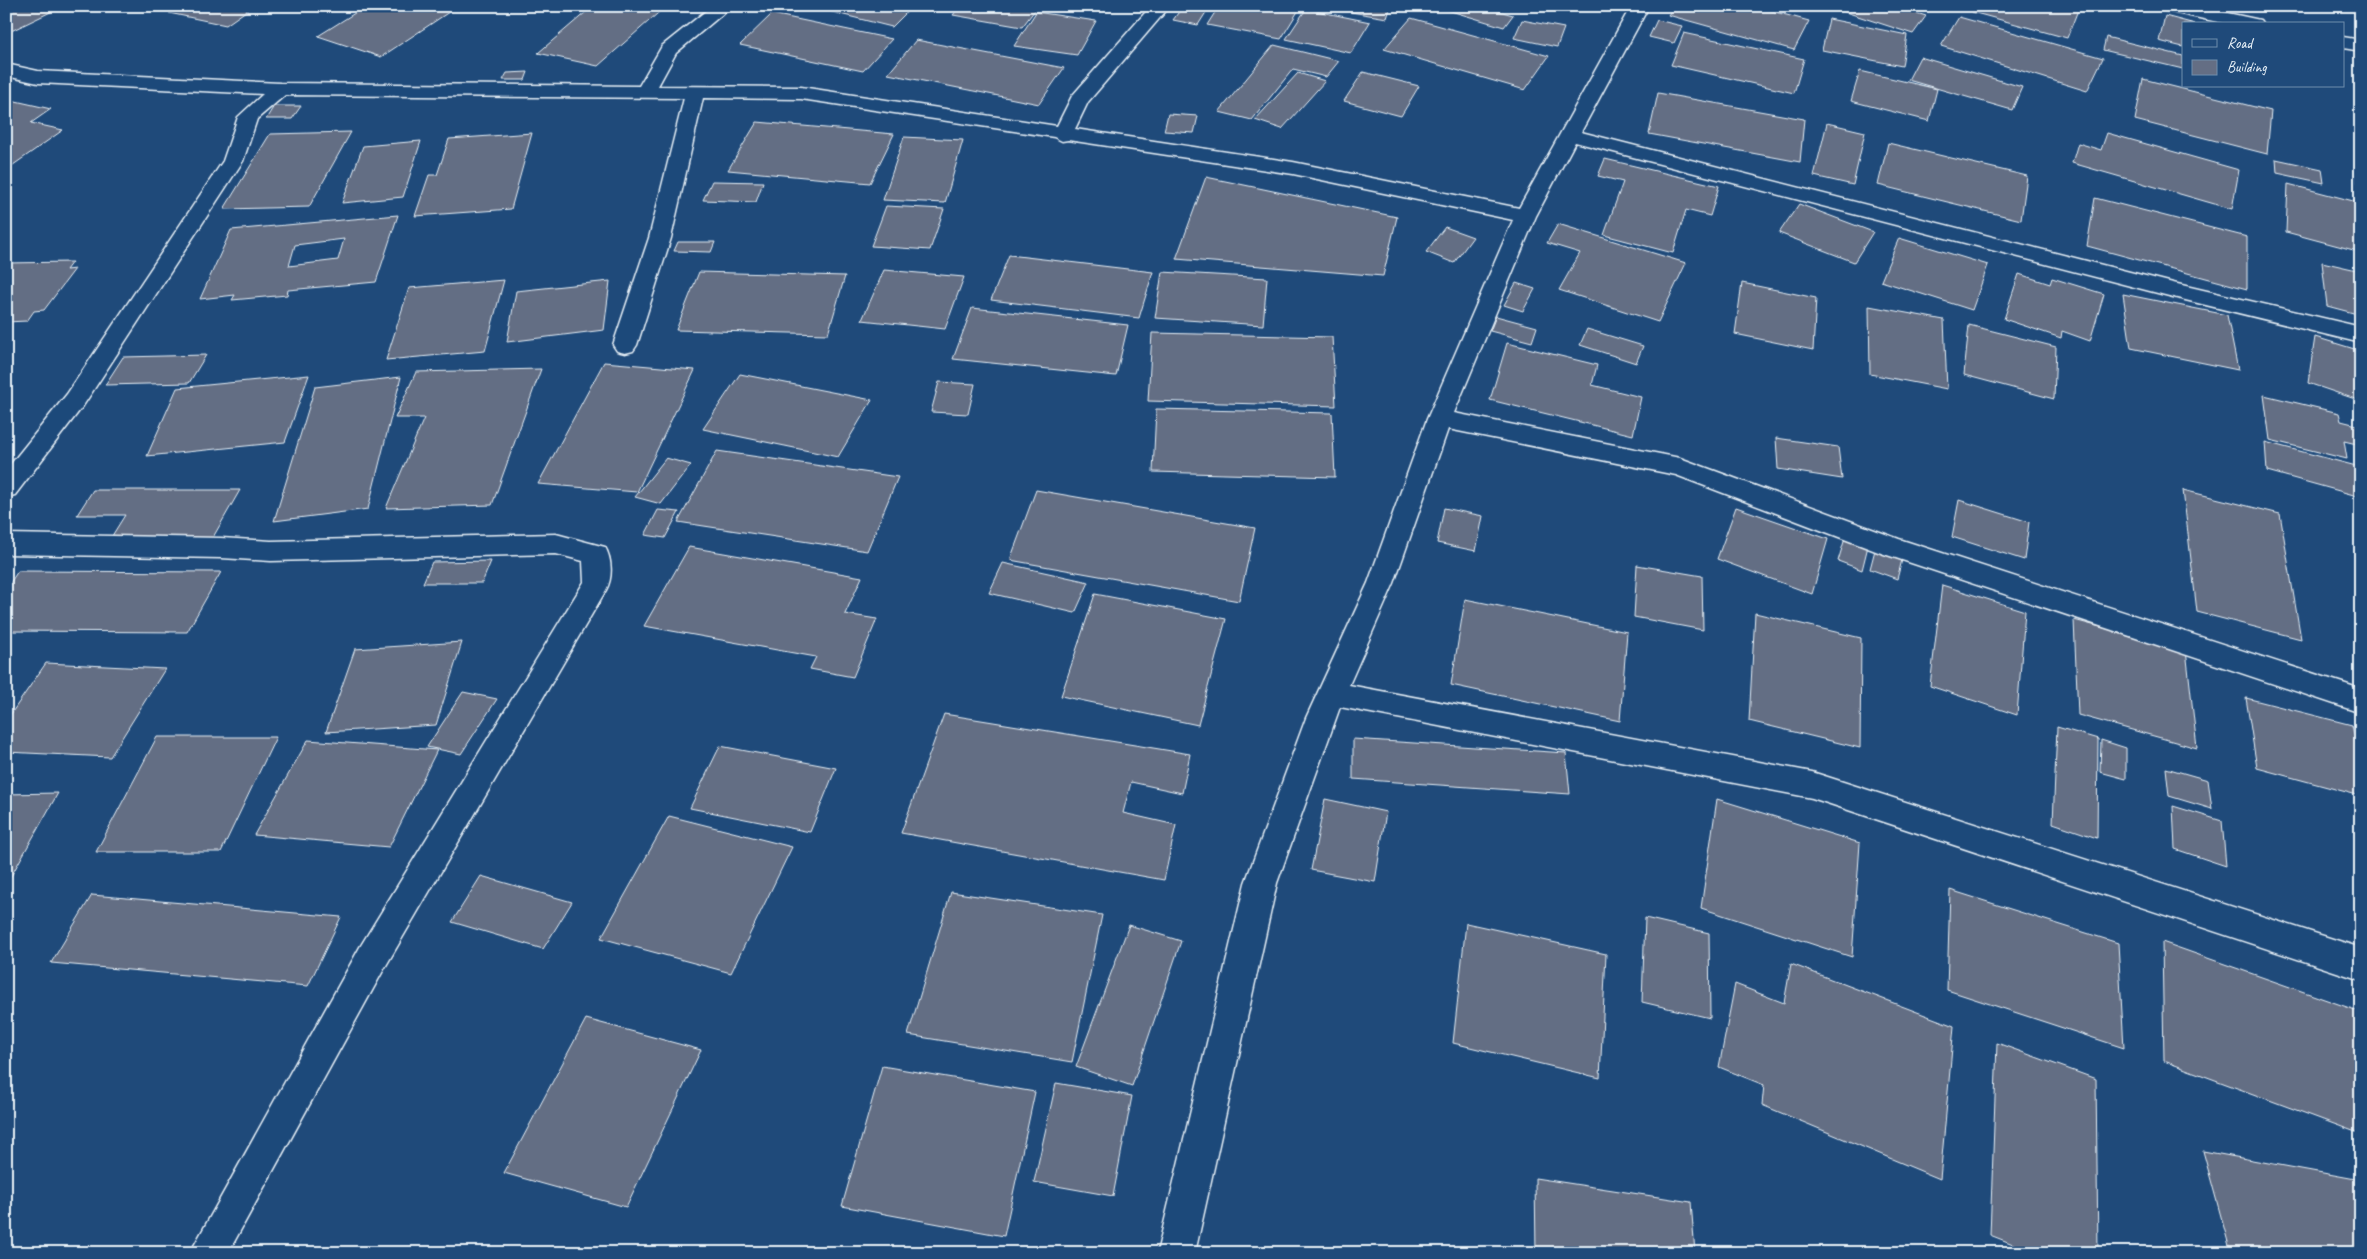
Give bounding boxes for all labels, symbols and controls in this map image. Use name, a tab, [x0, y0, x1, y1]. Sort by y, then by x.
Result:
legend	[2182, 22, 2344, 88]
text: Road	[2227, 34, 2254, 53]
text: Building	[2227, 58, 2267, 77]

